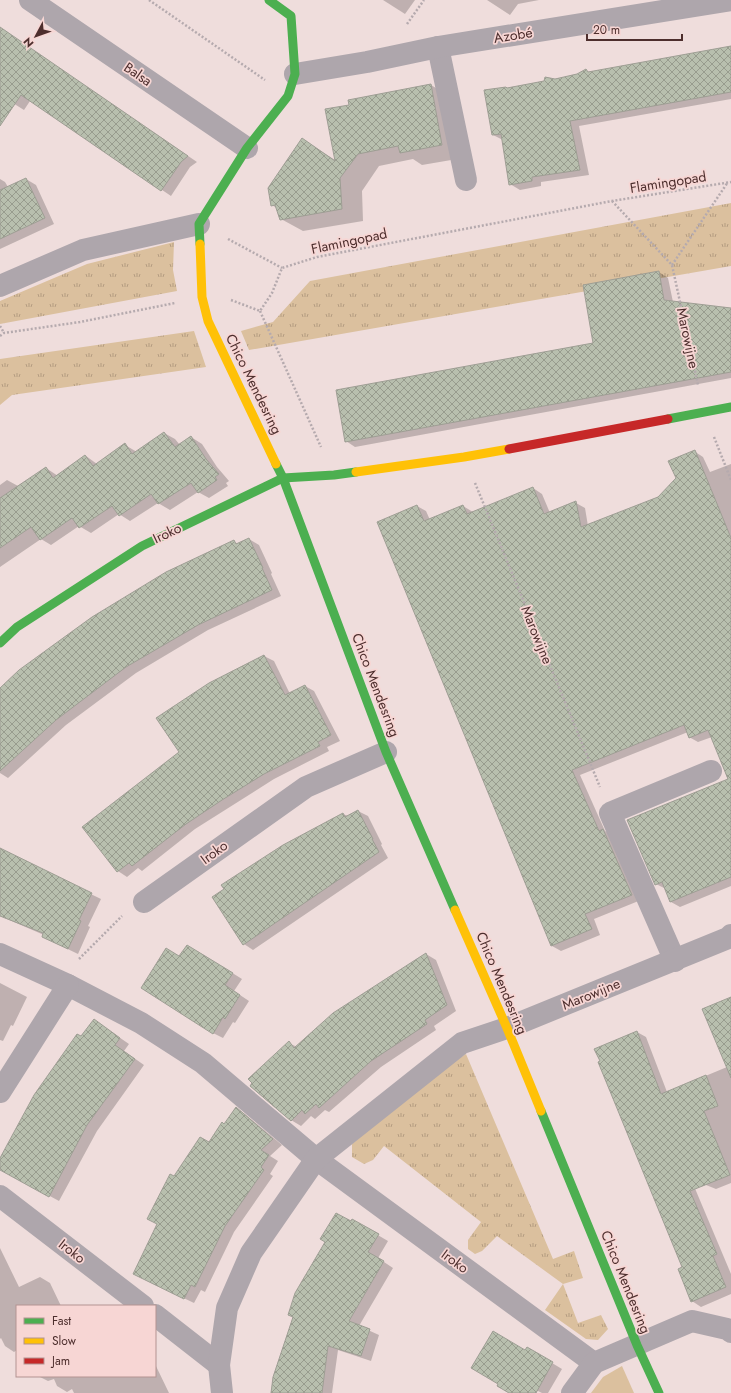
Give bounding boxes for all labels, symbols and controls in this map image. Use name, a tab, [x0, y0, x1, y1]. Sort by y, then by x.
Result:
north arrow	[16, 16, 56, 56]
scale bar	[587, 16, 682, 42]
text: 20 m	[593, 21, 620, 39]
street label: Azobé	[492, 22, 534, 48]
text: N	[20, 34, 37, 51]
street label: Balsa	[120, 57, 156, 91]
street label: Flamingopad	[628, 166, 708, 198]
street label: Flamingopad	[309, 223, 389, 259]
street label: Marowijne	[672, 306, 704, 370]
street label: Chico Mendesring	[221, 330, 287, 438]
street label: Iroko	[150, 518, 185, 548]
street label: Marowijne	[516, 603, 558, 667]
street label: Chico Mendesring	[347, 630, 405, 740]
street label: Iroko	[196, 835, 232, 869]
street label: Chico Mendesring	[471, 929, 533, 1037]
street label: Marowijne	[559, 973, 623, 1015]
street label: Chico Mendesring	[596, 1227, 656, 1337]
street label: Iroko	[54, 1234, 90, 1268]
street label: Iroko	[437, 1244, 473, 1278]
legend	[16, 1305, 156, 1377]
text: Fast	[52, 1312, 71, 1330]
text: Slow	[52, 1332, 77, 1350]
text: Jam	[50, 1352, 70, 1370]

